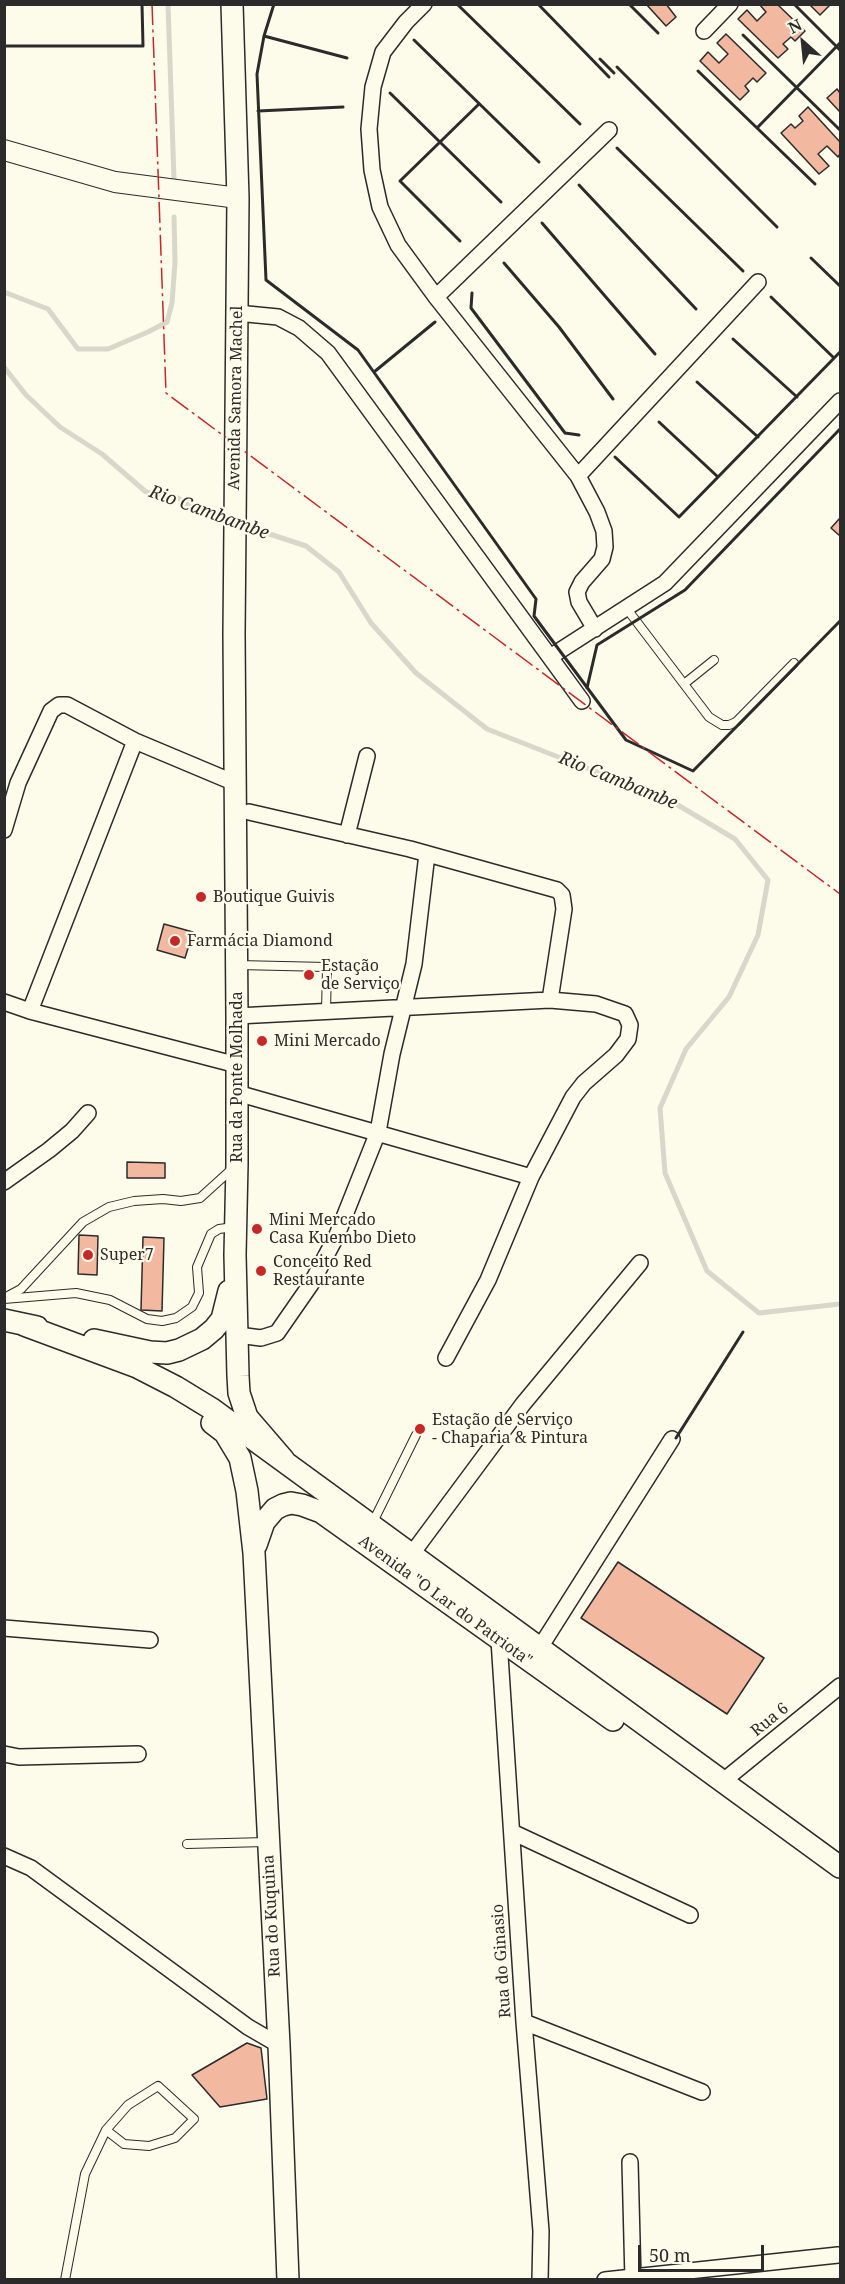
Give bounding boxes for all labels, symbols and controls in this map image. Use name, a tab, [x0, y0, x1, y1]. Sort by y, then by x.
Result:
north arrow	[773, 12, 833, 72]
text: N	[784, 13, 805, 39]
street label: Avenida Samora Machel	[225, 306, 247, 490]
water label: Rio Cambambe	[146, 481, 272, 545]
water label: Rio Cambambe	[556, 747, 680, 815]
place label: Boutique Guivis	[213, 887, 335, 907]
marker: Boutique Guivis	[194, 890, 208, 904]
place label: Farmácia Diamond	[187, 931, 333, 951]
marker: Farmácia Diamond	[168, 934, 182, 948]
place label: Estação de Serviço	[321, 956, 400, 994]
marker: Estação de Serviço	[302, 968, 316, 982]
street label: Rua da Ponte Molhada	[227, 991, 247, 1163]
place label: Mini Mercado	[274, 1031, 381, 1051]
marker: Mini Mercado	[255, 1034, 269, 1048]
place label: Mini Mercado Casa Kuembo Dieto	[269, 1210, 416, 1248]
marker: Mini Mercado Casa Kuembo Dieto	[250, 1222, 264, 1236]
place label: Super7	[100, 1245, 154, 1265]
marker: Super7	[81, 1248, 95, 1262]
place label: Conceito Red Restaurante	[273, 1252, 372, 1290]
marker: Conceito Red Restaurante	[254, 1264, 268, 1278]
place label: Estação de Serviço - Chaparia & Pintura	[432, 1410, 588, 1448]
marker: Estação de Serviço - Chaparia & Pintura	[413, 1422, 427, 1436]
street label: Avenida "O Lar do Patriota"	[355, 1532, 535, 1670]
street label: Rua 6	[747, 1699, 793, 1741]
street label: Rua do Kuquina	[259, 1854, 285, 1978]
street label: Rua do Ginasio	[488, 1903, 516, 2019]
scale bar	[641, 2233, 767, 2271]
text: 50 m	[649, 2243, 691, 2267]

